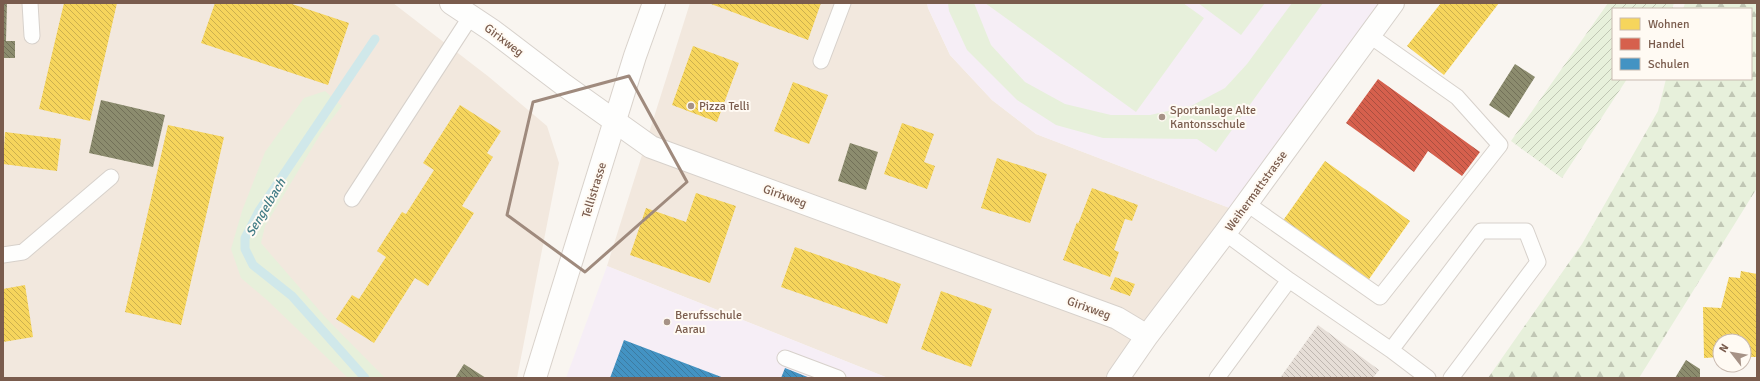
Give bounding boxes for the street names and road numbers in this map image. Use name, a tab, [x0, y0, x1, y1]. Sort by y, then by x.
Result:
street label: Girixweg	[481, 21, 526, 60]
street label: Weihermattstrasse	[1222, 148, 1291, 235]
street label: Tellistrasse	[579, 161, 610, 220]
street label: Girixweg	[761, 182, 809, 211]
street label: Girixweg	[1065, 294, 1113, 323]

